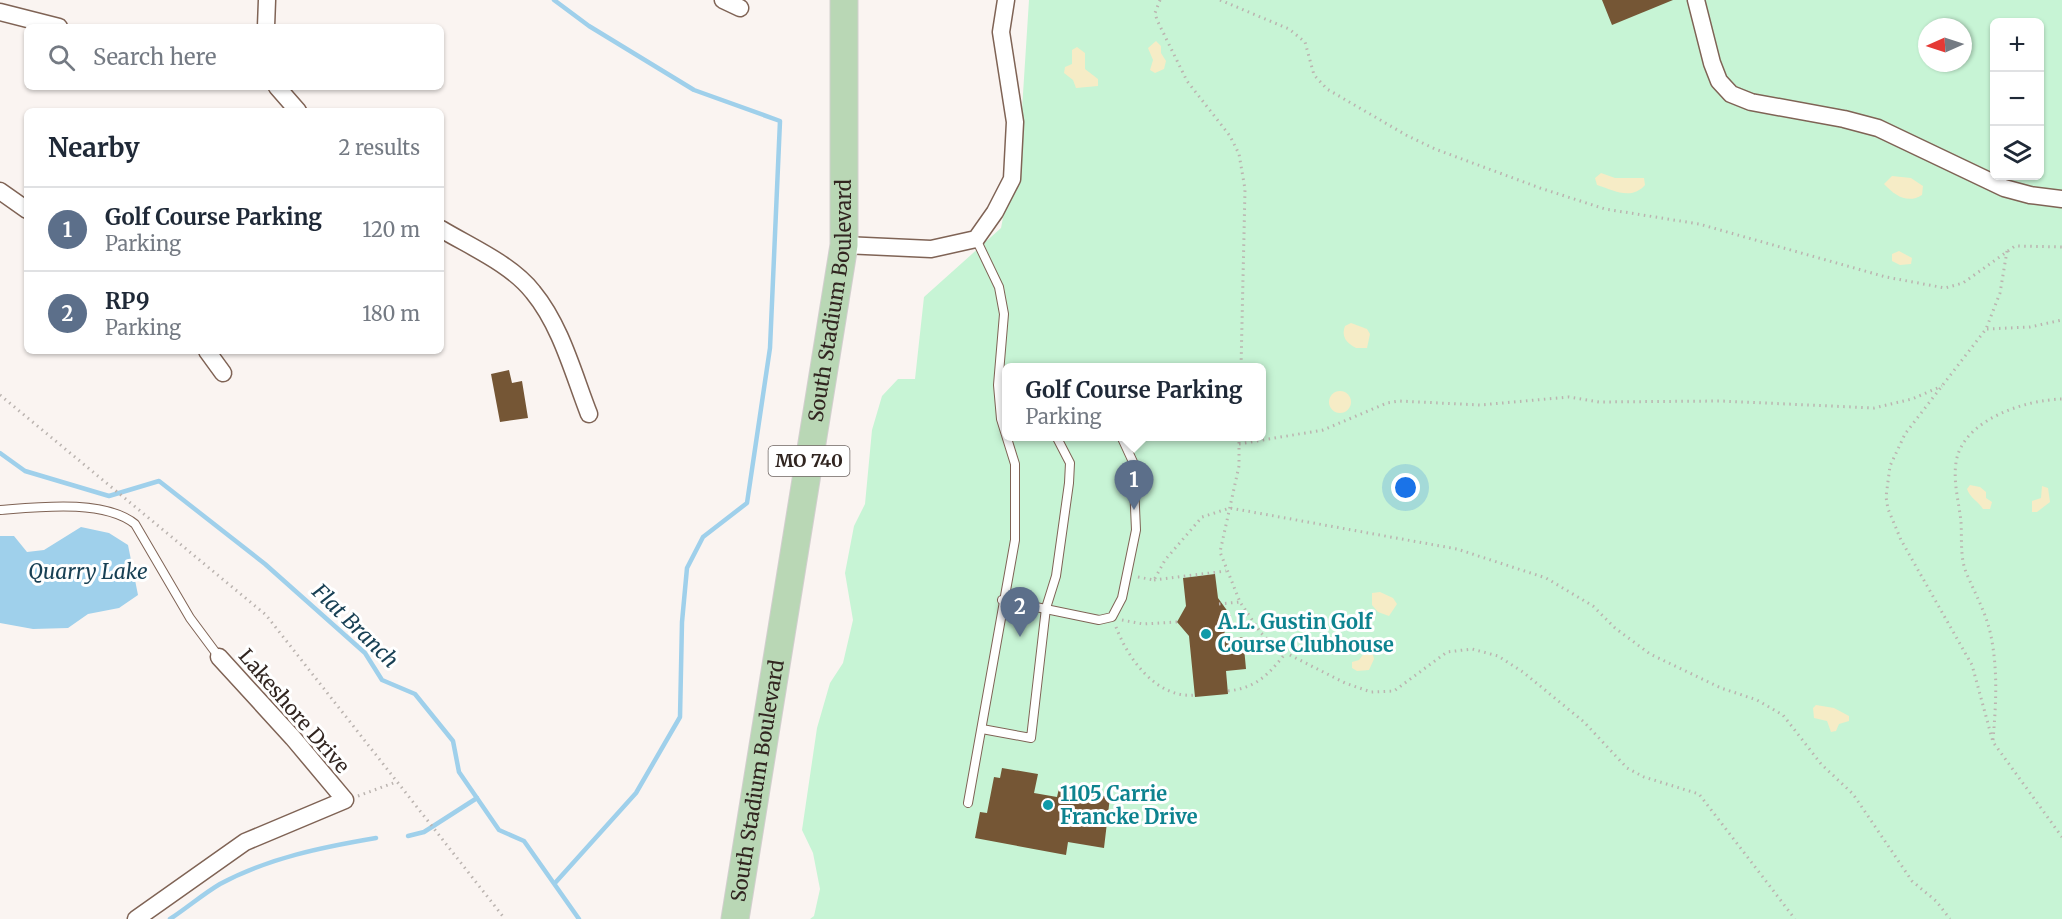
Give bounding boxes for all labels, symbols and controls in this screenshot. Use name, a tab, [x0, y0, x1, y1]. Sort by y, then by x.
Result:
north arrow	[1918, 18, 1972, 72]
map controls	[1990, 18, 2044, 180]
button: +	[1990, 18, 2044, 72]
search box	[24, 24, 444, 90]
icon: search	[45, 41, 78, 74]
text: Search here	[93, 43, 216, 71]
button: −	[1990, 72, 2044, 126]
button: layers	[1990, 126, 2044, 180]
text: Nearby	[48, 131, 140, 164]
text: 2 results	[338, 135, 420, 160]
street label: South Stadium Boulevard	[803, 179, 856, 424]
text: Golf Course Parking	[105, 203, 322, 231]
text: 1	[63, 217, 72, 242]
text: 120 m	[362, 217, 420, 242]
text: Parking	[105, 231, 181, 256]
text: RP9	[105, 287, 150, 315]
text: 2	[62, 301, 73, 326]
text: 180 m	[362, 301, 420, 326]
text: Parking	[105, 315, 181, 340]
popup	[1002, 363, 1266, 441]
text: Golf Course Parking	[1026, 376, 1242, 404]
text: Parking	[1026, 404, 1102, 429]
road number: MO 740	[768, 446, 850, 476]
pin: 1	[1114, 460, 1154, 510]
your location	[1391, 473, 1420, 502]
water label: Quarry Lake	[28, 558, 148, 585]
water label: Flat Branch	[306, 577, 404, 673]
pin: 2	[1000, 588, 1040, 637]
place label: A.L. Gustin Golf Course Clubhouse	[1217, 609, 1394, 657]
marker: A.L. Gustin Golf Course Clubhouse	[1199, 627, 1213, 641]
street label: Lakeshore Drive	[234, 643, 355, 778]
street label: South Stadium Boulevard	[725, 658, 789, 904]
place label: 1105 Carrie Francke Drive	[1060, 781, 1198, 829]
marker: 1105 Carrie Francke Drive	[1041, 798, 1055, 812]

